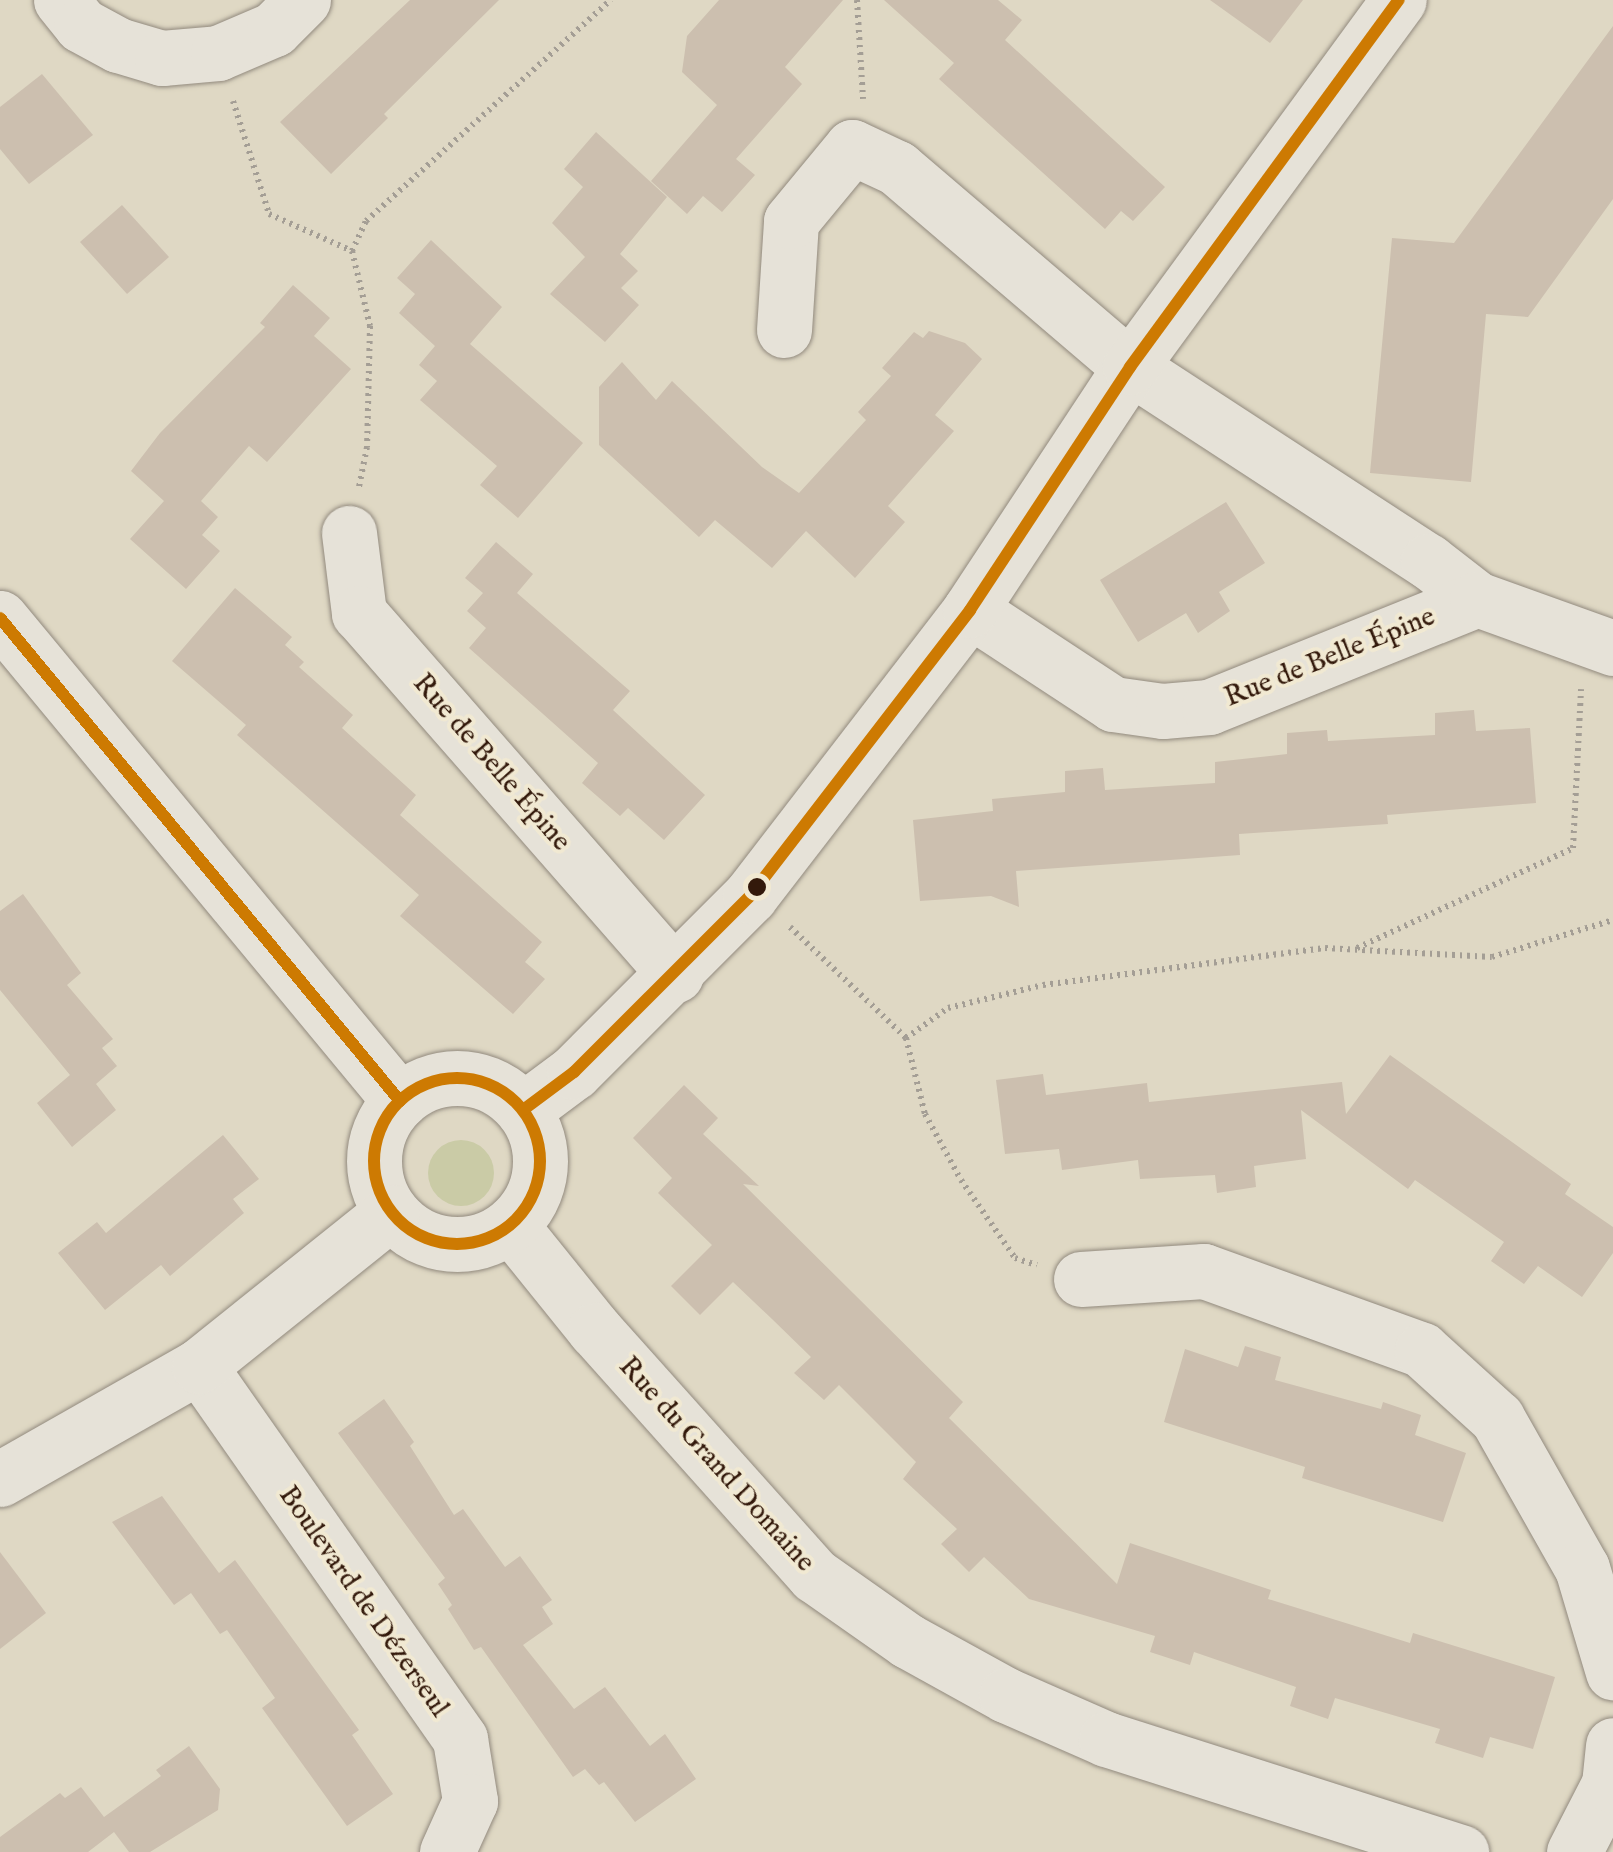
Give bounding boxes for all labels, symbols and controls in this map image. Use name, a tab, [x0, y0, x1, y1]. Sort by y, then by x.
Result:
street label: Rue de Belle Épine	[1220, 601, 1440, 715]
street label: Rue de Belle Épine	[405, 668, 577, 858]
unlabelled marker	[747, 877, 767, 897]
street label: Rue du Grand Domaine	[611, 1351, 821, 1579]
street label: Boulevard de Dézerseul	[271, 1480, 455, 1724]

